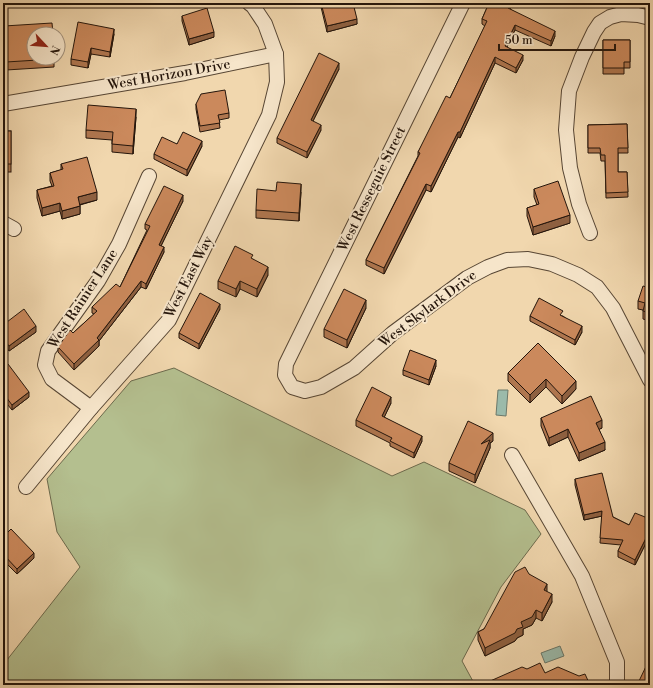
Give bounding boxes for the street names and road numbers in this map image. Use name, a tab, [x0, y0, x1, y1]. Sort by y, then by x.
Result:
street label: West Horizon Drive	[105, 55, 232, 95]
street label: West Resseguie Street	[333, 124, 410, 255]
street label: West East Way	[160, 233, 217, 322]
street label: West Rainier Lane	[43, 246, 122, 353]
street label: West Skylark Drive	[375, 266, 480, 352]

